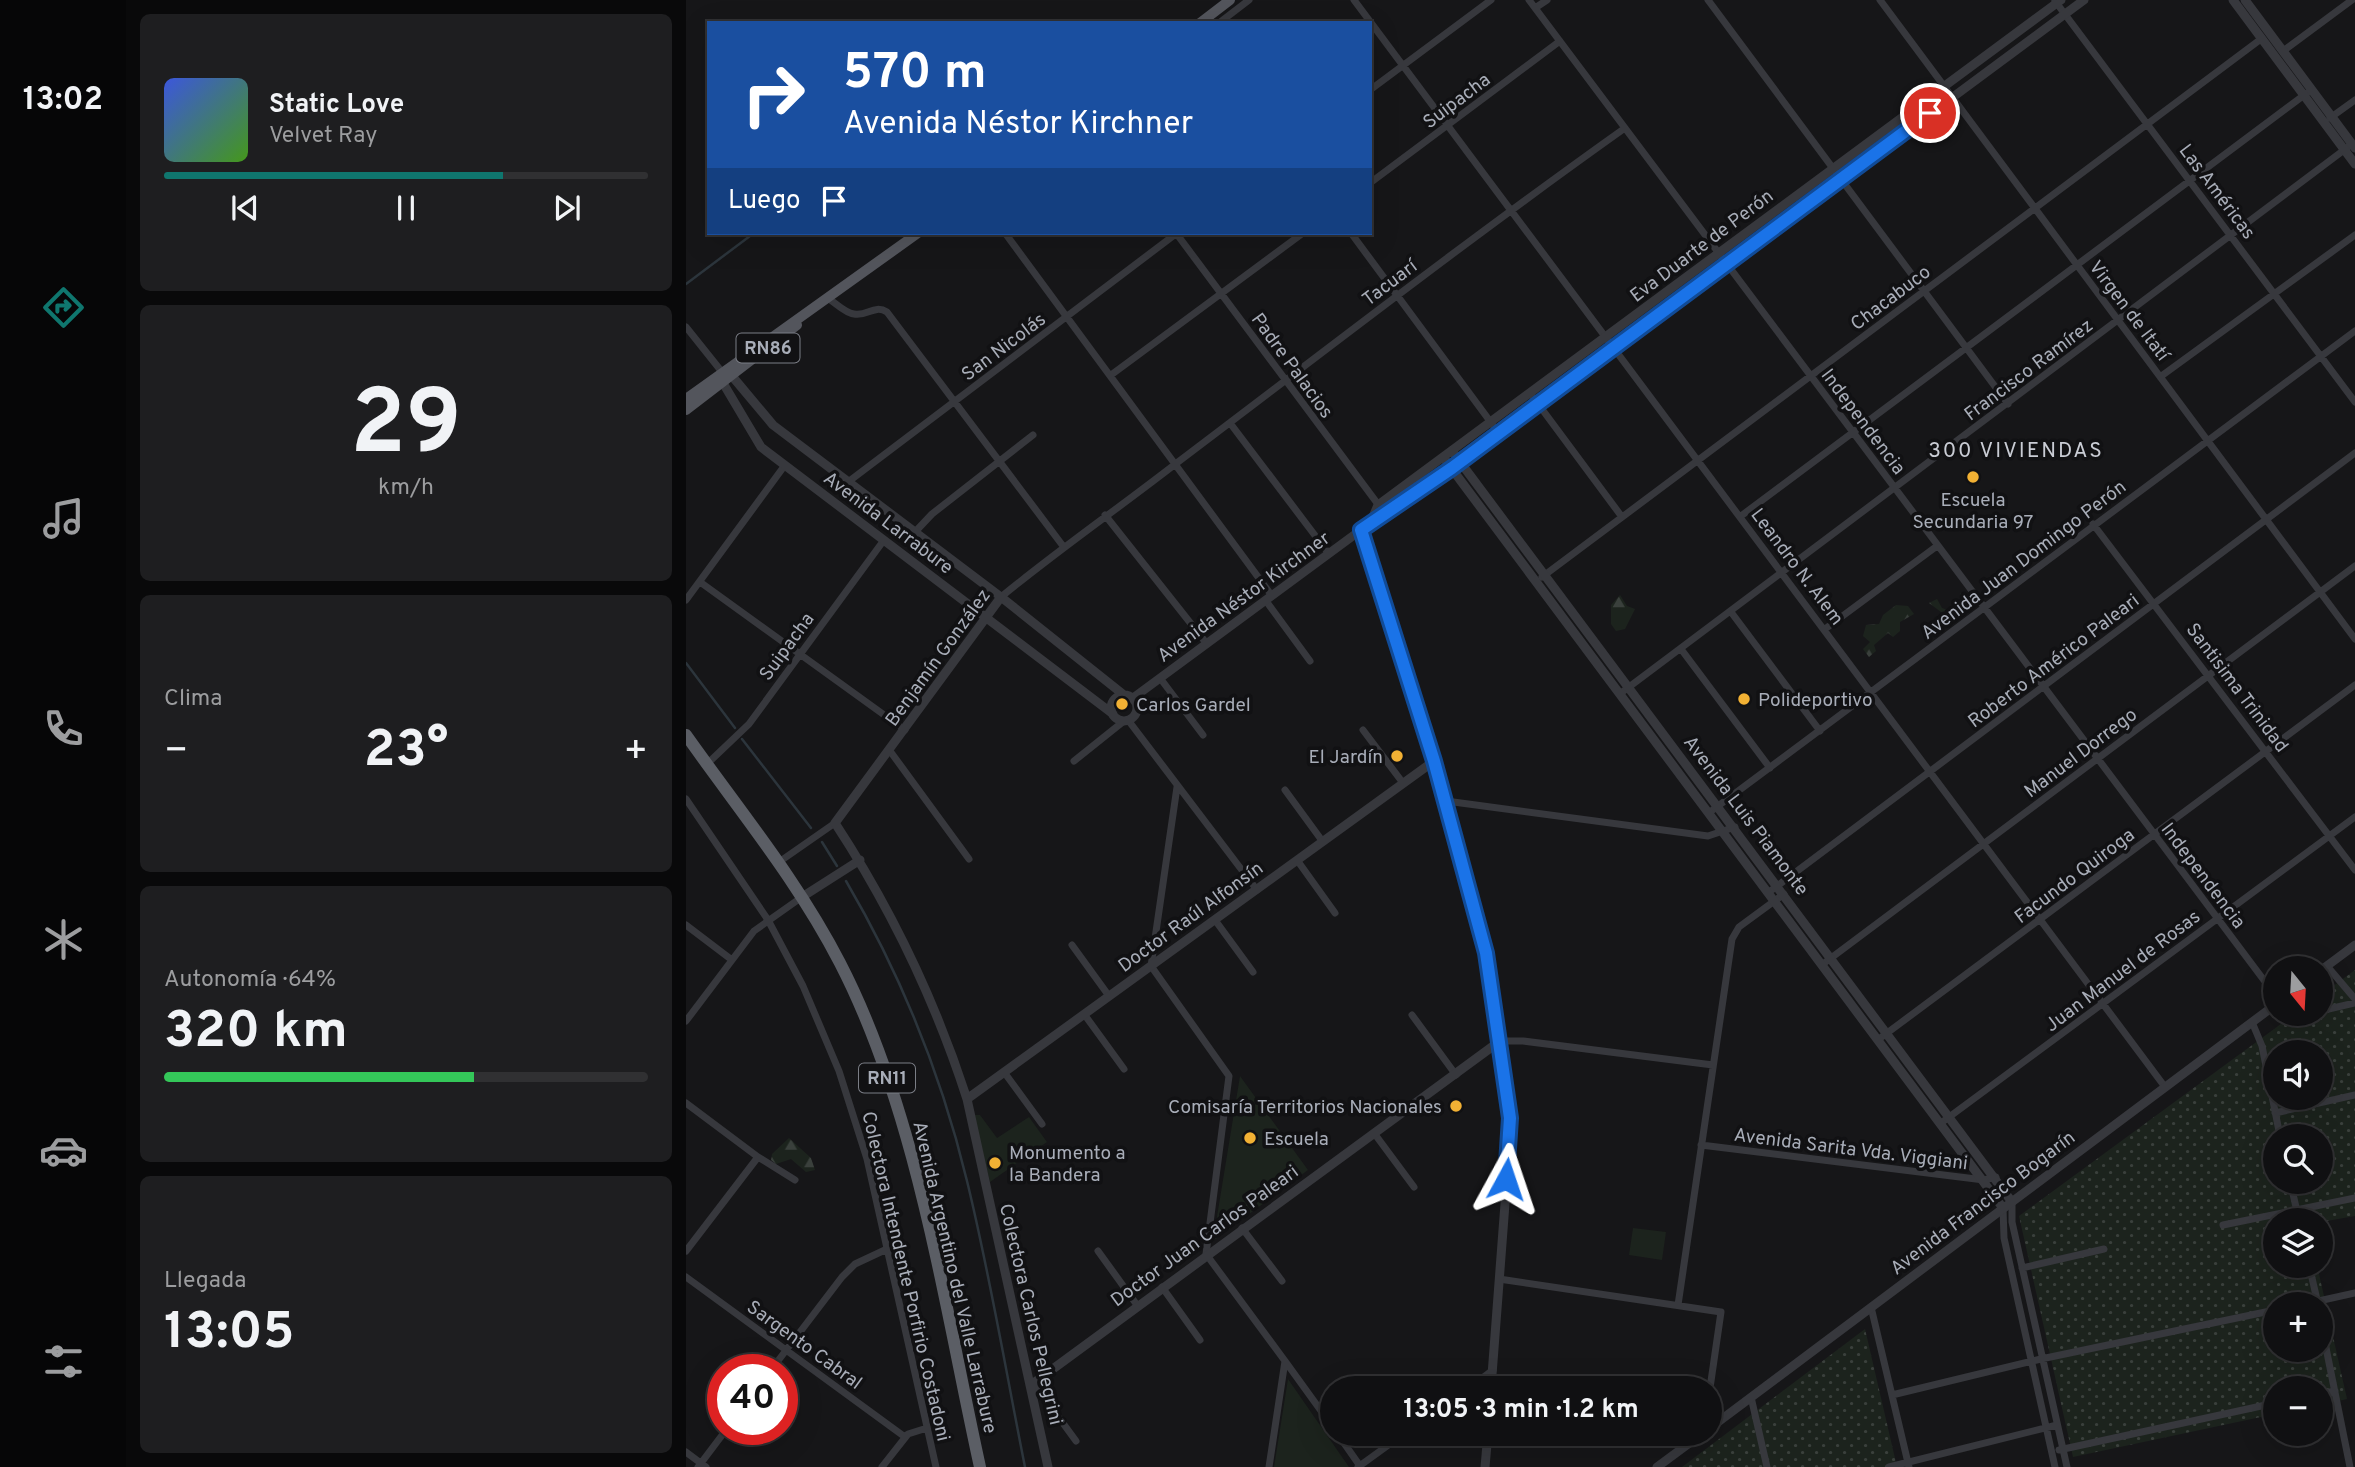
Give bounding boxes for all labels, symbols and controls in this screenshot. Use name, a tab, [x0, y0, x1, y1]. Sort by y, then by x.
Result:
text: 570 m	[843, 44, 987, 106]
icon: right	[728, 49, 819, 140]
street label: Suipacha	[1419, 68, 1496, 135]
text: 13:02	[23, 81, 103, 121]
pin	[1900, 83, 1960, 143]
text: Static Love	[269, 89, 404, 122]
icon: arrive	[1911, 94, 1949, 132]
text: Avenida Néstor Kirchner	[843, 105, 1193, 145]
text: Velvet Ray	[269, 122, 377, 151]
street label: Las Américas	[2173, 140, 2260, 245]
icon: arrive	[815, 182, 853, 220]
text: Luego	[728, 185, 801, 218]
street label: Eva Duarte de Perón	[1626, 185, 1779, 308]
icon: previous	[226, 189, 264, 227]
icon: pause	[387, 189, 425, 227]
icon: next	[548, 189, 586, 227]
street label: Tacuarí	[1358, 254, 1424, 312]
street label: Virgen de Itatí	[2083, 256, 2175, 368]
street label: Chacabuco	[1846, 261, 1936, 337]
icon: directions	[39, 283, 88, 332]
street label: San Nicolás	[957, 308, 1051, 387]
street label: Padre Palacios	[1245, 309, 1338, 424]
street label: Francisco Ramírez	[1960, 314, 2098, 427]
road number: RN86	[736, 334, 800, 362]
street label: Independencia	[1815, 365, 1910, 480]
text: 29	[350, 371, 462, 486]
district label: 300 VIVIENDAS	[1928, 438, 2104, 465]
street label: Avenida Larrabure	[818, 467, 957, 580]
marker: Escuela Secundaria 97	[1965, 469, 1981, 485]
text: km/h	[378, 474, 434, 503]
street label: Avenida Juan Domingo Perón	[1917, 476, 2132, 646]
place label: Escuela Secundaria 97	[1913, 489, 2034, 535]
icon: music	[39, 494, 88, 543]
street label: Leandro N. Alem	[1745, 504, 1848, 630]
street label: Avenida Néstor Kirchner	[1153, 526, 1336, 668]
street label: Benjamín González	[881, 585, 997, 732]
street label: Roberto Américo Paleari	[1964, 589, 2145, 734]
street label: Suipacha	[755, 608, 820, 686]
street label: Santisima Trinidad	[2180, 619, 2293, 758]
text: Clima	[164, 685, 222, 714]
place label: Polideportivo	[1758, 689, 1873, 713]
marker: Polideportivo	[1736, 691, 1752, 707]
place label: Carlos Gardel	[1136, 694, 1251, 718]
marker: Carlos Gardel	[1114, 696, 1130, 712]
street label: Manuel Dorrego	[2020, 703, 2142, 804]
icon: phone	[39, 704, 88, 753]
text: 23°	[364, 719, 448, 785]
text: −	[164, 728, 189, 777]
text: +	[623, 728, 648, 777]
street label: Avenida Luis Piamonte	[1678, 732, 1813, 901]
place label: El Jardín	[1308, 746, 1383, 770]
marker: El Jardín	[1389, 748, 1405, 764]
street label: Independencia	[2155, 819, 2250, 934]
street label: Facundo Quiroga	[2010, 824, 2140, 930]
street label: Doctor Raúl Alfonsín	[1114, 857, 1268, 978]
street label: Juan Manuel de Rosas	[2041, 905, 2206, 1038]
icon: climate	[39, 915, 88, 964]
north arrow	[2263, 956, 2333, 1026]
map controls	[2263, 956, 2333, 1446]
text: Autonomía · 64%	[164, 966, 336, 995]
text: 320 km	[164, 1000, 348, 1066]
button: sound	[2263, 1040, 2333, 1110]
road number: RN11	[859, 1064, 915, 1092]
place label: Comisaría Territorios Nacionales	[1168, 1096, 1442, 1120]
marker: Comisaría Territorios Nacionales	[1448, 1098, 1464, 1114]
street label: Colectora Intendente Porfirio Costadoni	[855, 1109, 955, 1444]
street label: Avenida Argentino del Valle Larrabure	[906, 1119, 1002, 1436]
street label: Avenida Sarita Vda. Viggiani	[1732, 1124, 1969, 1176]
button: search	[2263, 1124, 2333, 1194]
icon: car	[39, 1126, 88, 1175]
street label: Avenida Francisco Bogarín	[1886, 1126, 2080, 1281]
place label: Escuela	[1264, 1128, 1329, 1152]
marker: Escuela	[1242, 1130, 1258, 1146]
place label: Monumento a la Bandera	[1009, 1142, 1126, 1188]
position arrow	[1469, 1142, 1543, 1216]
marker: Monumento a la Bandera	[987, 1155, 1003, 1171]
street label: Doctor Juan Carlos Paleari	[1106, 1160, 1304, 1313]
street label: Colectora Carlos Pellegrini	[993, 1201, 1067, 1428]
button: layers	[2263, 1208, 2333, 1278]
text: Llegada	[164, 1267, 246, 1296]
button: +	[2263, 1292, 2333, 1362]
street label: Sargento Cabral	[741, 1296, 866, 1396]
text: 13:05	[164, 1301, 295, 1367]
icon: filters	[39, 1337, 88, 1386]
speed limit sign: 40	[707, 1354, 798, 1445]
button: −	[2263, 1376, 2333, 1446]
text: 13:05 · 3 min · 1.2 km	[1403, 1394, 1639, 1427]

